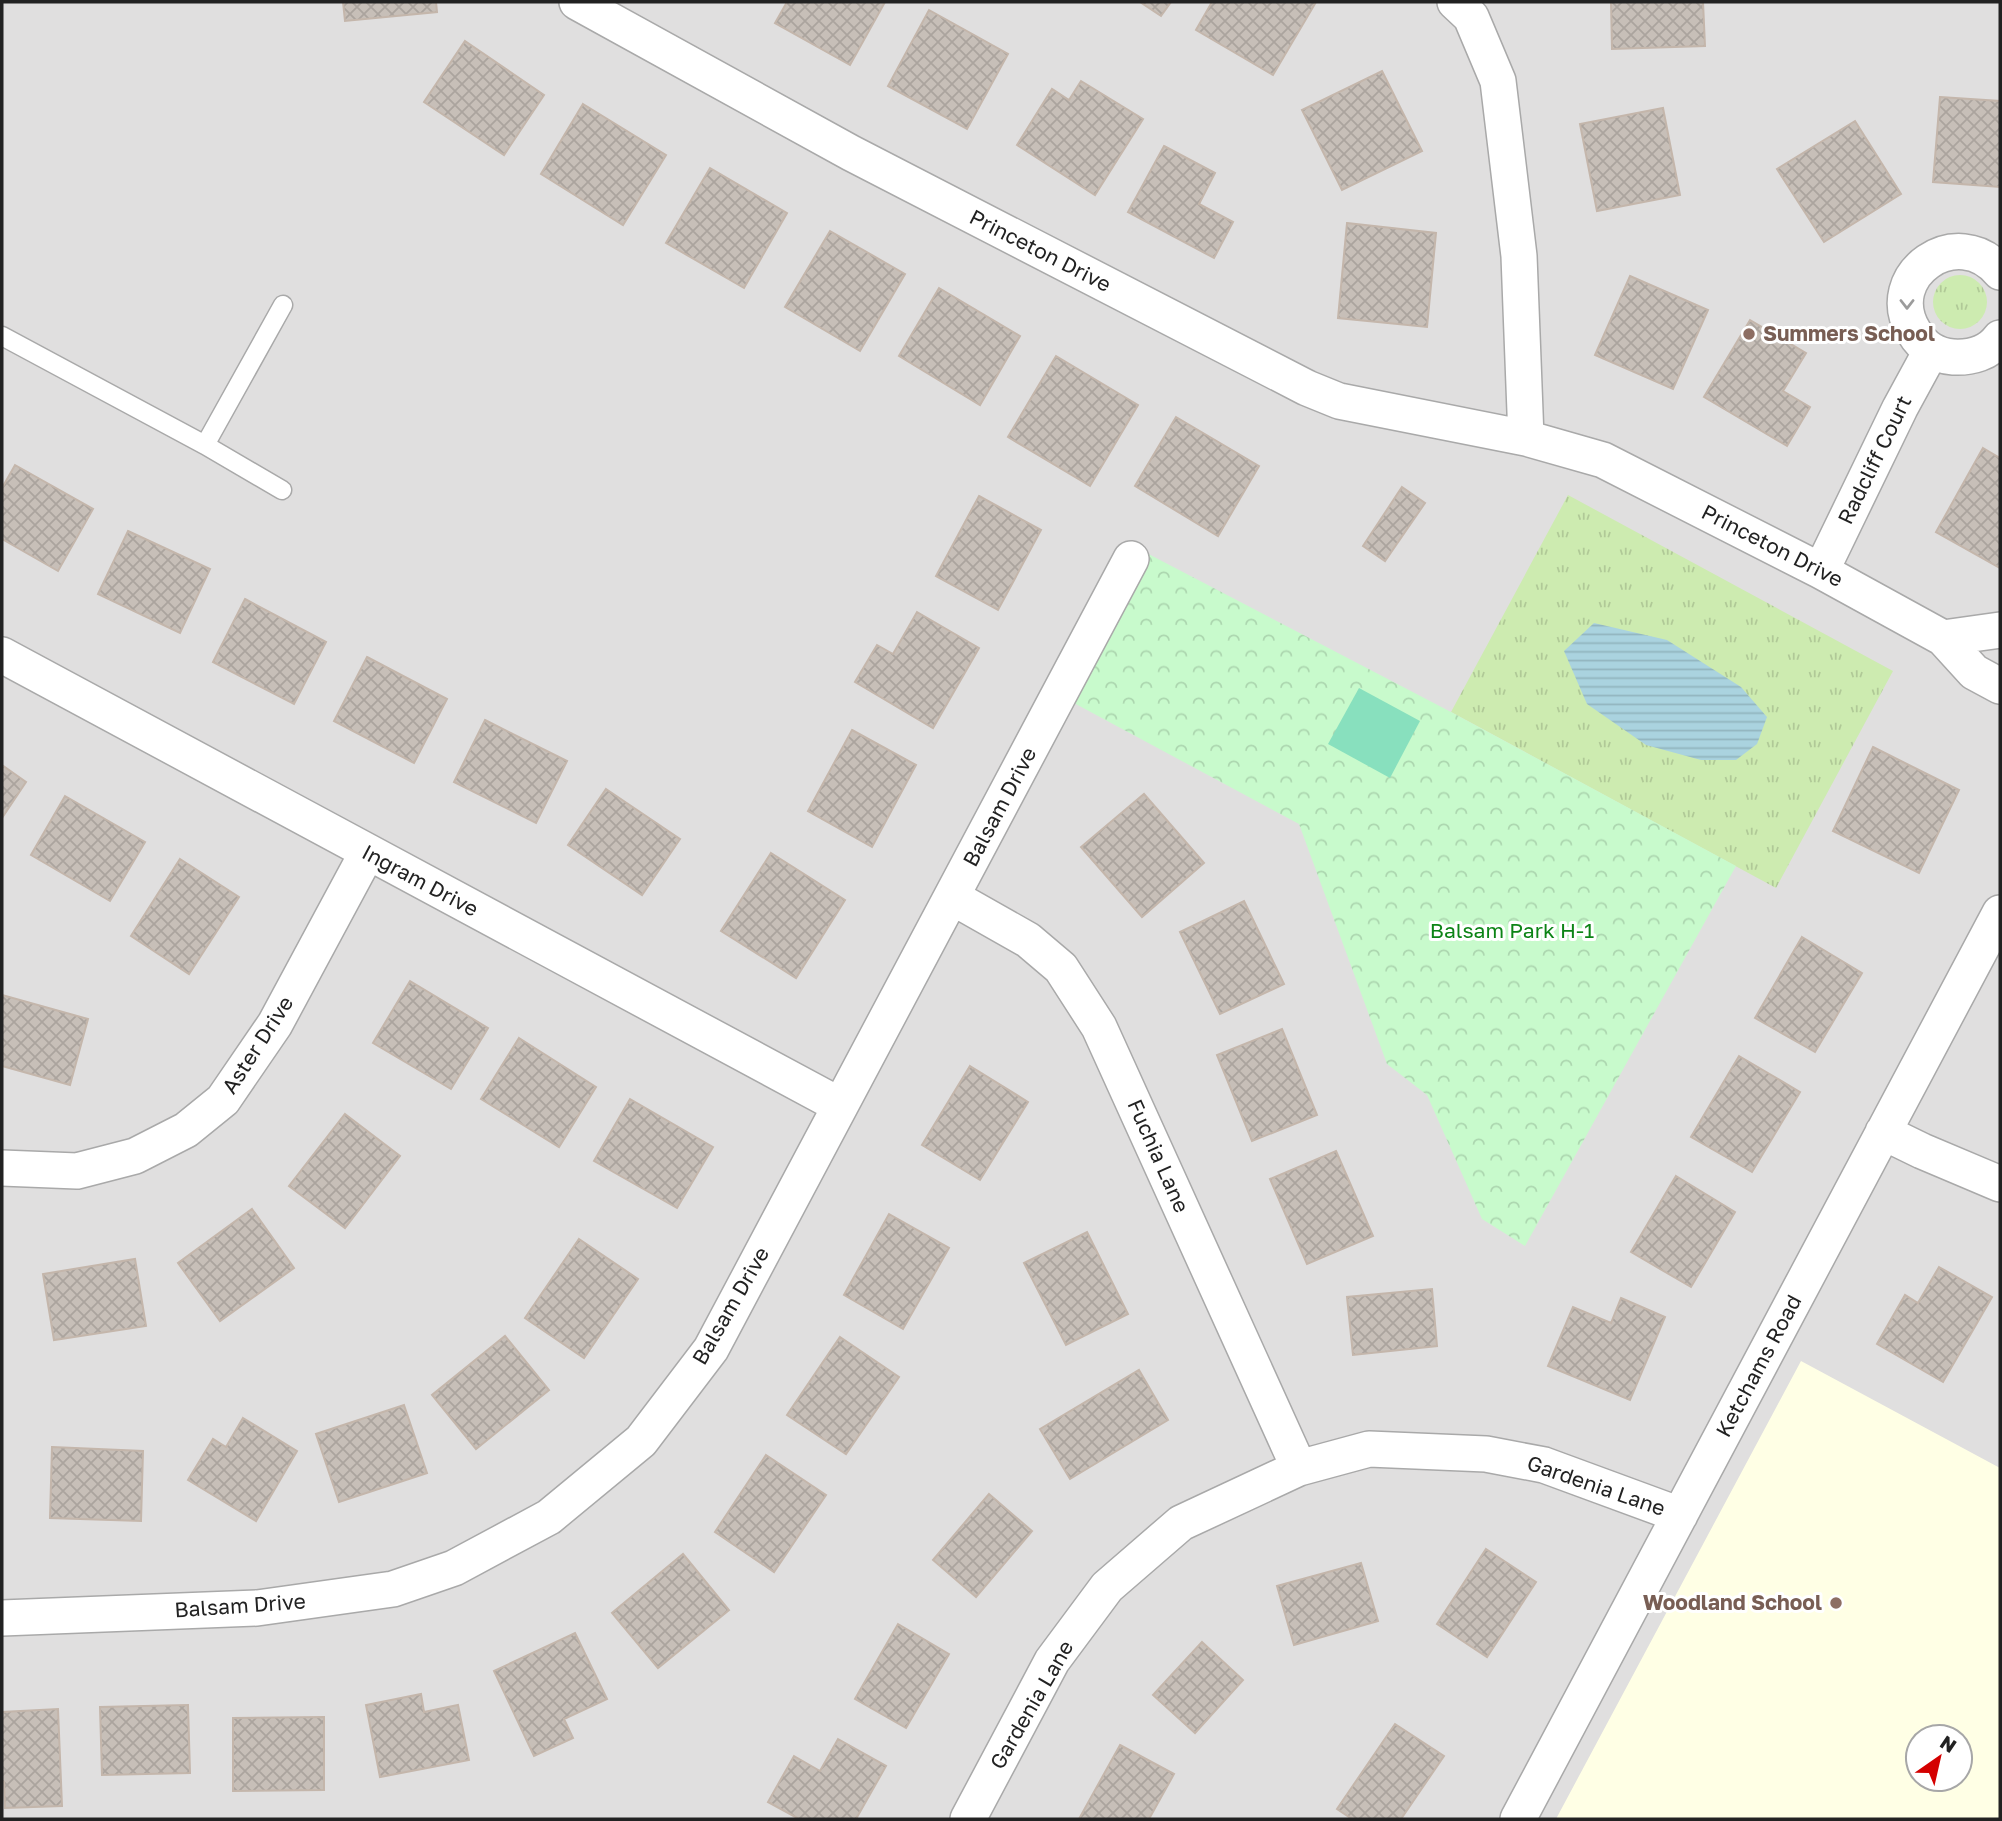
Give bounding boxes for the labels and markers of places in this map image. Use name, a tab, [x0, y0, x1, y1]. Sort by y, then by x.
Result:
place label: Summers School	[1763, 320, 1935, 346]
marker: Summers School	[1741, 326, 1757, 342]
place label: Woodland School	[1643, 1589, 1822, 1615]
marker: Woodland School	[1828, 1595, 1844, 1611]

